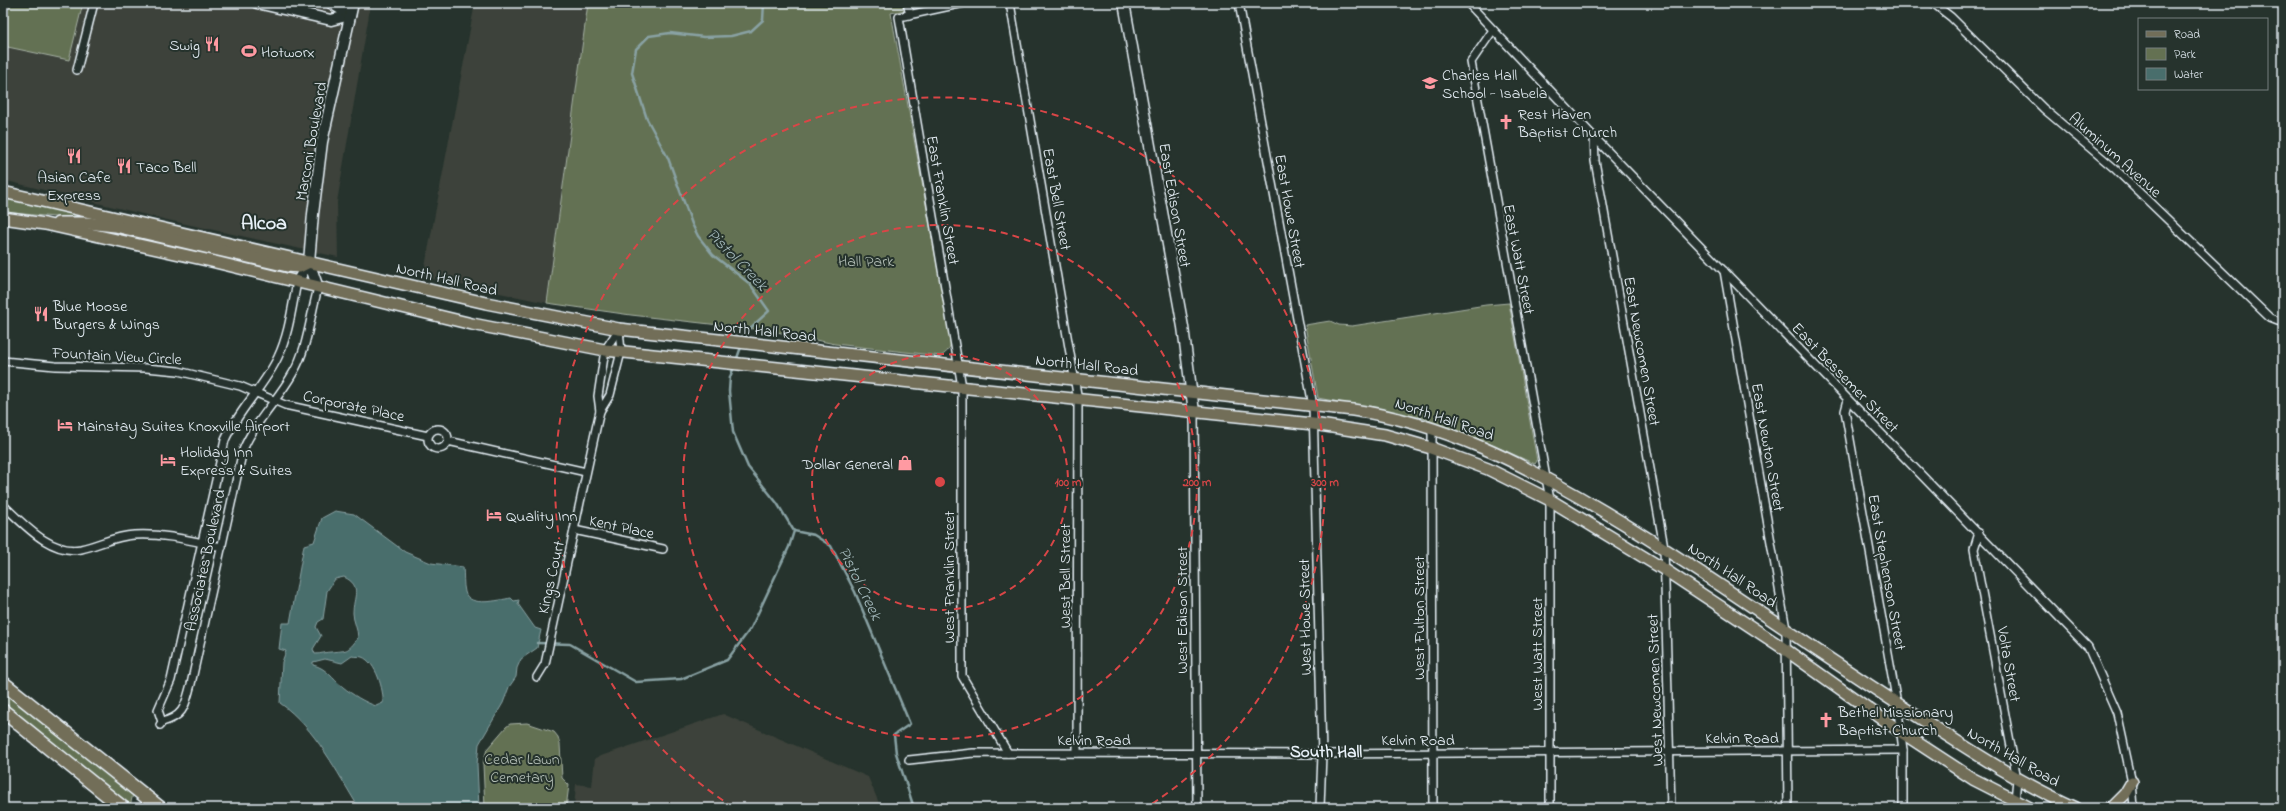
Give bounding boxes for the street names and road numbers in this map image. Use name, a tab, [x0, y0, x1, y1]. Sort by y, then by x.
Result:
street label: Marconi Boulevard	[290, 80, 334, 203]
street label: Aluminum Avenue	[2063, 107, 2167, 205]
street label: East Franklin Street	[919, 134, 965, 268]
street label: East Edison Street	[1151, 141, 1197, 270]
street label: East Bell Street	[1035, 146, 1077, 253]
street label: East Howe Street	[1267, 152, 1311, 271]
street label: East Watt Street	[1496, 202, 1541, 317]
street label: North Hall Road	[394, 257, 500, 303]
street label: East Newcomen Street	[1616, 275, 1666, 429]
street label: North Hall Road	[712, 315, 817, 349]
street label: East Bessemer Street	[1785, 317, 1904, 440]
street label: Fountain View Circle	[51, 342, 183, 372]
street label: North Hall Road	[1034, 349, 1139, 383]
street label: East Newton Street	[1744, 381, 1790, 514]
street label: Corporate Place	[301, 384, 407, 430]
street label: North Hall Road	[1392, 392, 1497, 448]
street label: Associates Boulevard	[179, 487, 233, 634]
street label: East Stephenson Street	[1860, 492, 1912, 653]
street label: Kent Place	[587, 509, 657, 547]
street label: West Franklin Street	[938, 510, 962, 643]
street label: West Bell Street	[1054, 523, 1078, 628]
street label: North Hall Road	[1682, 537, 1781, 614]
street label: Kings Court	[532, 538, 572, 616]
street label: West Edison Street	[1171, 546, 1195, 674]
street label: West Fulton Street	[1408, 555, 1432, 680]
street label: West Howe Street	[1293, 558, 1319, 676]
street label: West Watt Street	[1526, 597, 1550, 711]
street label: West Newcomen Street	[1641, 613, 1671, 767]
street label: Volta Street	[1989, 624, 2027, 705]
street label: North Hall Road	[1962, 722, 2064, 794]
street label: Kelvin Road	[1705, 727, 1779, 751]
street label: Kelvin Road	[1057, 729, 1131, 753]
street label: Kelvin Road	[1381, 729, 1455, 753]

